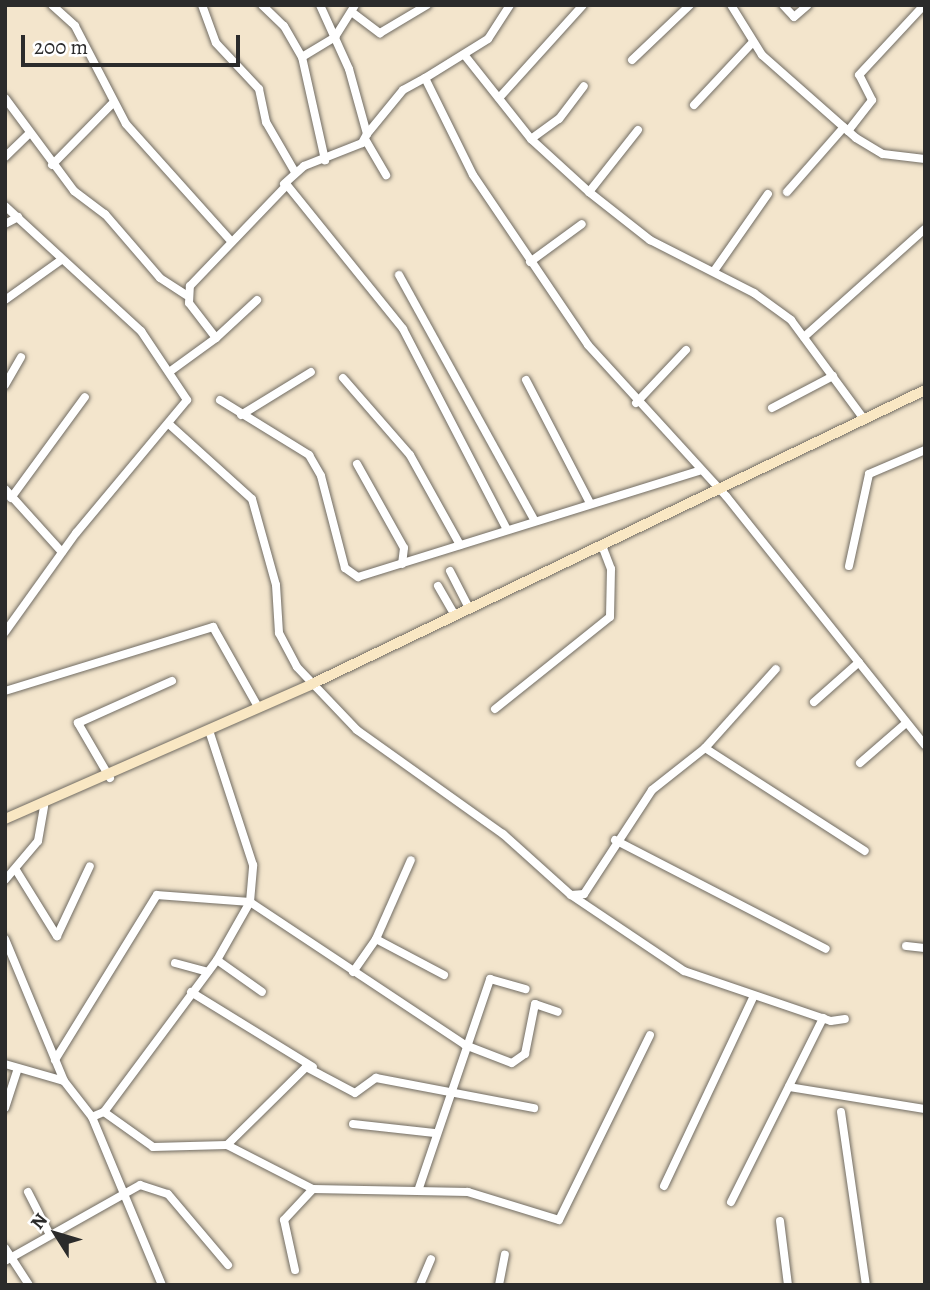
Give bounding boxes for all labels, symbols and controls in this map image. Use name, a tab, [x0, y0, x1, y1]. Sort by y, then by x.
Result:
scale bar	[24, 21, 243, 65]
text: 200 m	[34, 33, 88, 61]
north arrow	[21, 1199, 91, 1269]
text: N	[25, 1208, 54, 1235]

